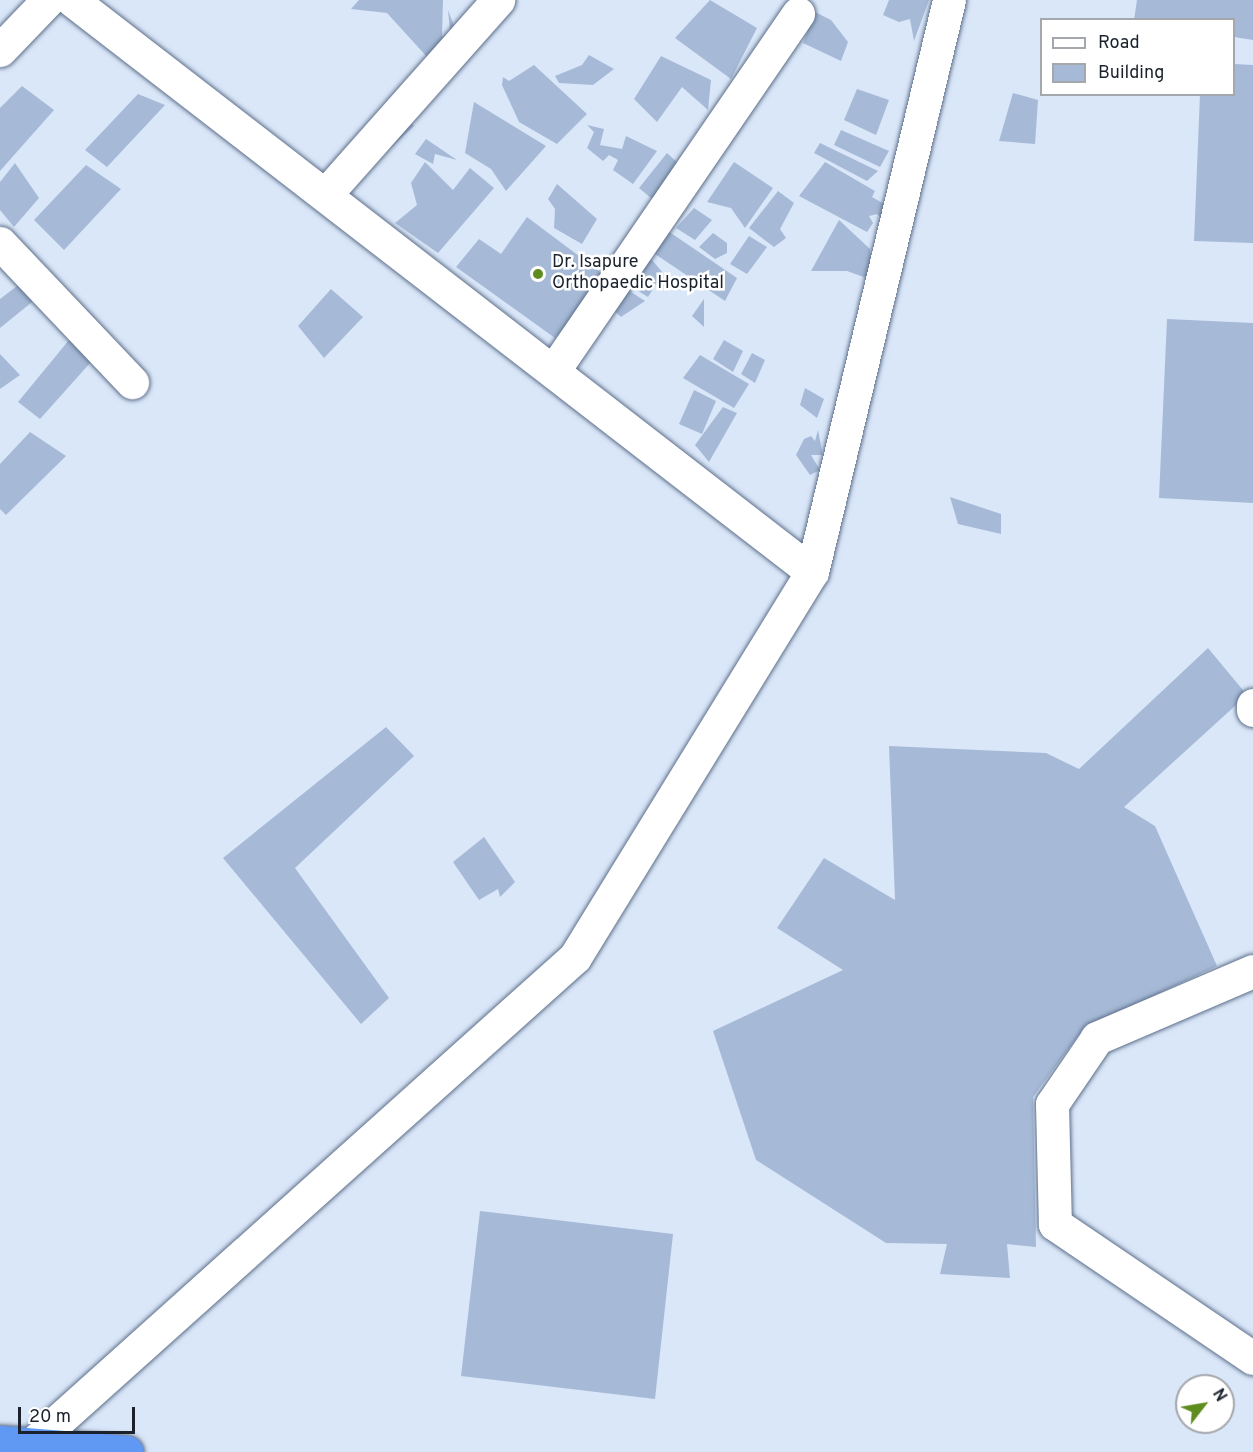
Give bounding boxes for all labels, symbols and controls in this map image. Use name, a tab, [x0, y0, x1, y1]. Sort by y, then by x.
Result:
legend	[1040, 18, 1235, 96]
text: Road	[1098, 32, 1140, 55]
text: Building	[1098, 62, 1164, 85]
place label: Dr. Isapure Orthopaedic Hospital	[552, 253, 724, 296]
marker: Dr. Isapure Orthopaedic Hospital	[529, 265, 547, 283]
north arrow	[1175, 1374, 1235, 1434]
text: N	[1207, 1386, 1230, 1406]
scale bar	[21, 1395, 138, 1433]
text: 20 m	[29, 1406, 71, 1429]

